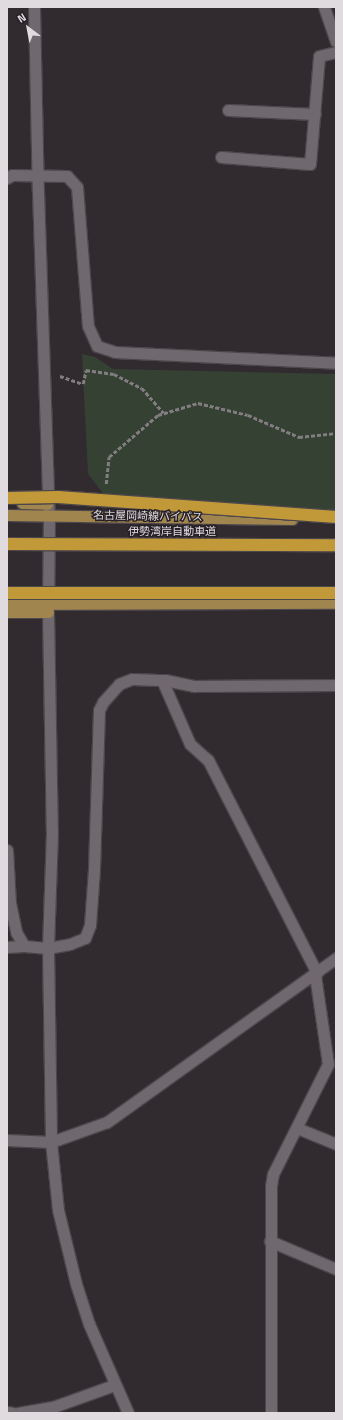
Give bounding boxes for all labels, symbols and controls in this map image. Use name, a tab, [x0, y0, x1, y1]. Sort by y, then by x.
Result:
north arrow	[8, 8, 48, 48]
text: N	[14, 9, 29, 27]
street label: 名古屋岡崎線バイパス	[93, 508, 203, 524]
street label: 伊勢湾岸自動車道	[128, 524, 216, 538]

